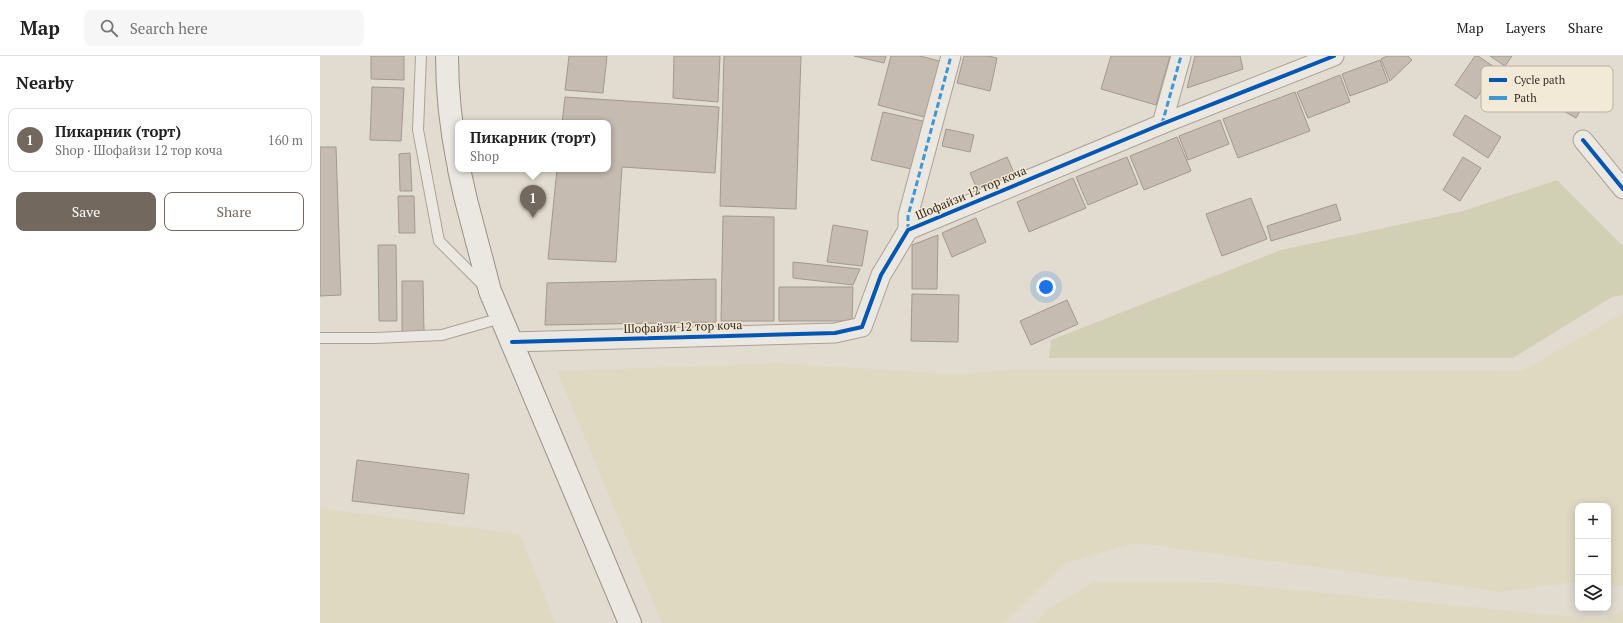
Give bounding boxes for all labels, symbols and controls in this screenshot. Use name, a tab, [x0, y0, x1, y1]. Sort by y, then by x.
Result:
search box	[84, 10, 364, 46]
text: Map	[20, 15, 60, 40]
icon: search	[98, 17, 120, 39]
text: Search here	[130, 18, 208, 38]
text: Map	[1457, 18, 1484, 37]
text: Layers	[1506, 18, 1546, 37]
text: Share	[1568, 18, 1603, 37]
legend	[1481, 66, 1613, 112]
text: Nearby	[16, 71, 74, 94]
text: Cycle path	[1514, 73, 1566, 87]
text: Path	[1514, 91, 1537, 105]
popup	[455, 120, 611, 172]
text: Пикарник (торт)	[55, 121, 181, 141]
text: Пикарник (торт)	[470, 127, 596, 147]
text: 1	[26, 131, 34, 149]
text: 160 m	[268, 131, 303, 149]
text: Shop · Шофайзи 12 тор коча	[55, 141, 223, 159]
text: Shop	[470, 147, 499, 165]
street label: Шофайзи 12 тор коча	[913, 162, 1029, 223]
pin: 1	[520, 185, 546, 218]
button: Save	[16, 192, 156, 231]
button: Share	[164, 192, 304, 231]
your location	[1036, 277, 1056, 297]
street label: Шофайзи 12 тор коча	[623, 317, 743, 336]
map controls	[1575, 503, 1611, 611]
button: +	[1575, 503, 1611, 539]
button: −	[1575, 539, 1611, 575]
button: layers	[1575, 575, 1611, 611]

